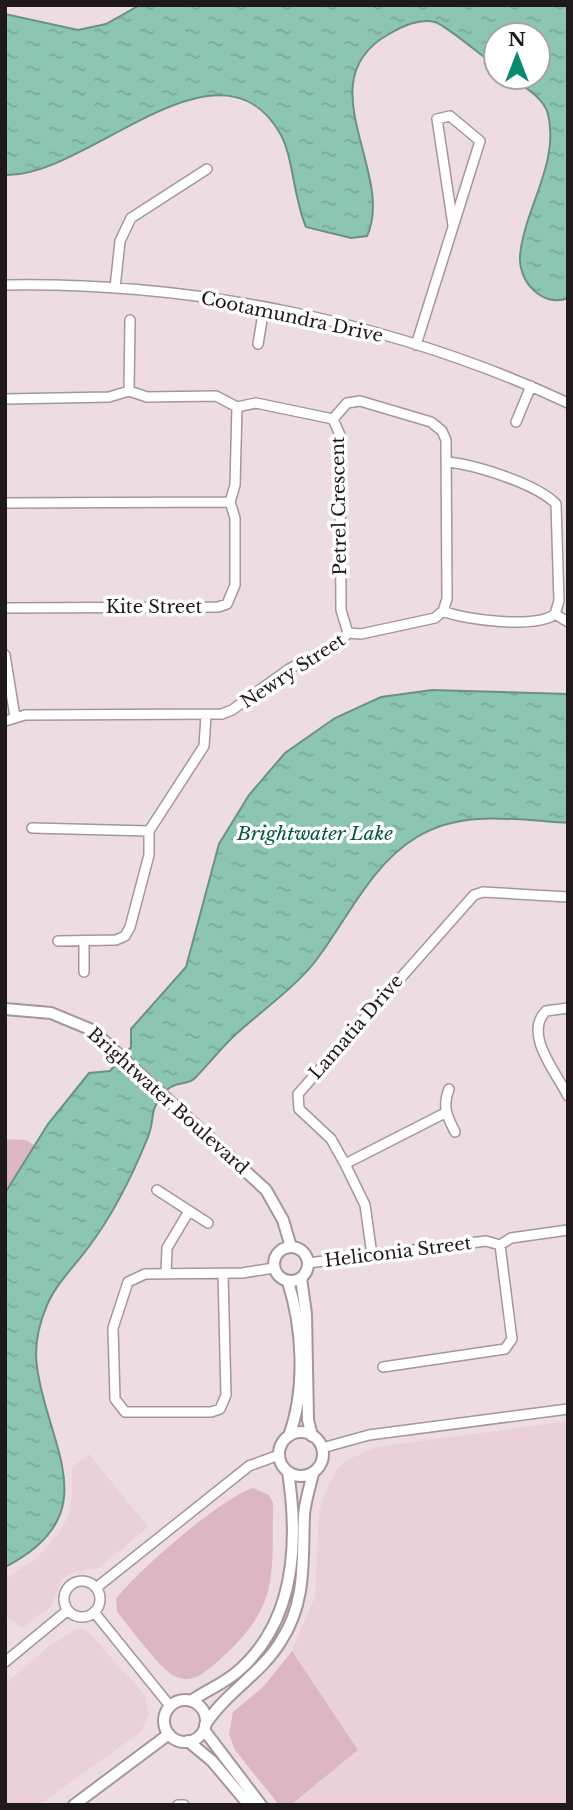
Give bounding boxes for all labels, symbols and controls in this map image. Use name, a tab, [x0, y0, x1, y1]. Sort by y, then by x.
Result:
north arrow	[482, 21, 552, 91]
text: N	[508, 28, 526, 51]
street label: Cootamundra Drive	[199, 287, 385, 347]
street label: Petrel Crescent	[327, 436, 351, 576]
street label: Kite Street	[106, 596, 202, 618]
street label: Newry Street	[237, 629, 349, 713]
water label: Brightwater Lake	[236, 822, 393, 845]
street label: Lamatia Drive	[305, 970, 407, 1084]
street label: Brightwater Boulevard	[83, 1023, 253, 1179]
street label: Heliconia Street	[323, 1232, 473, 1272]

